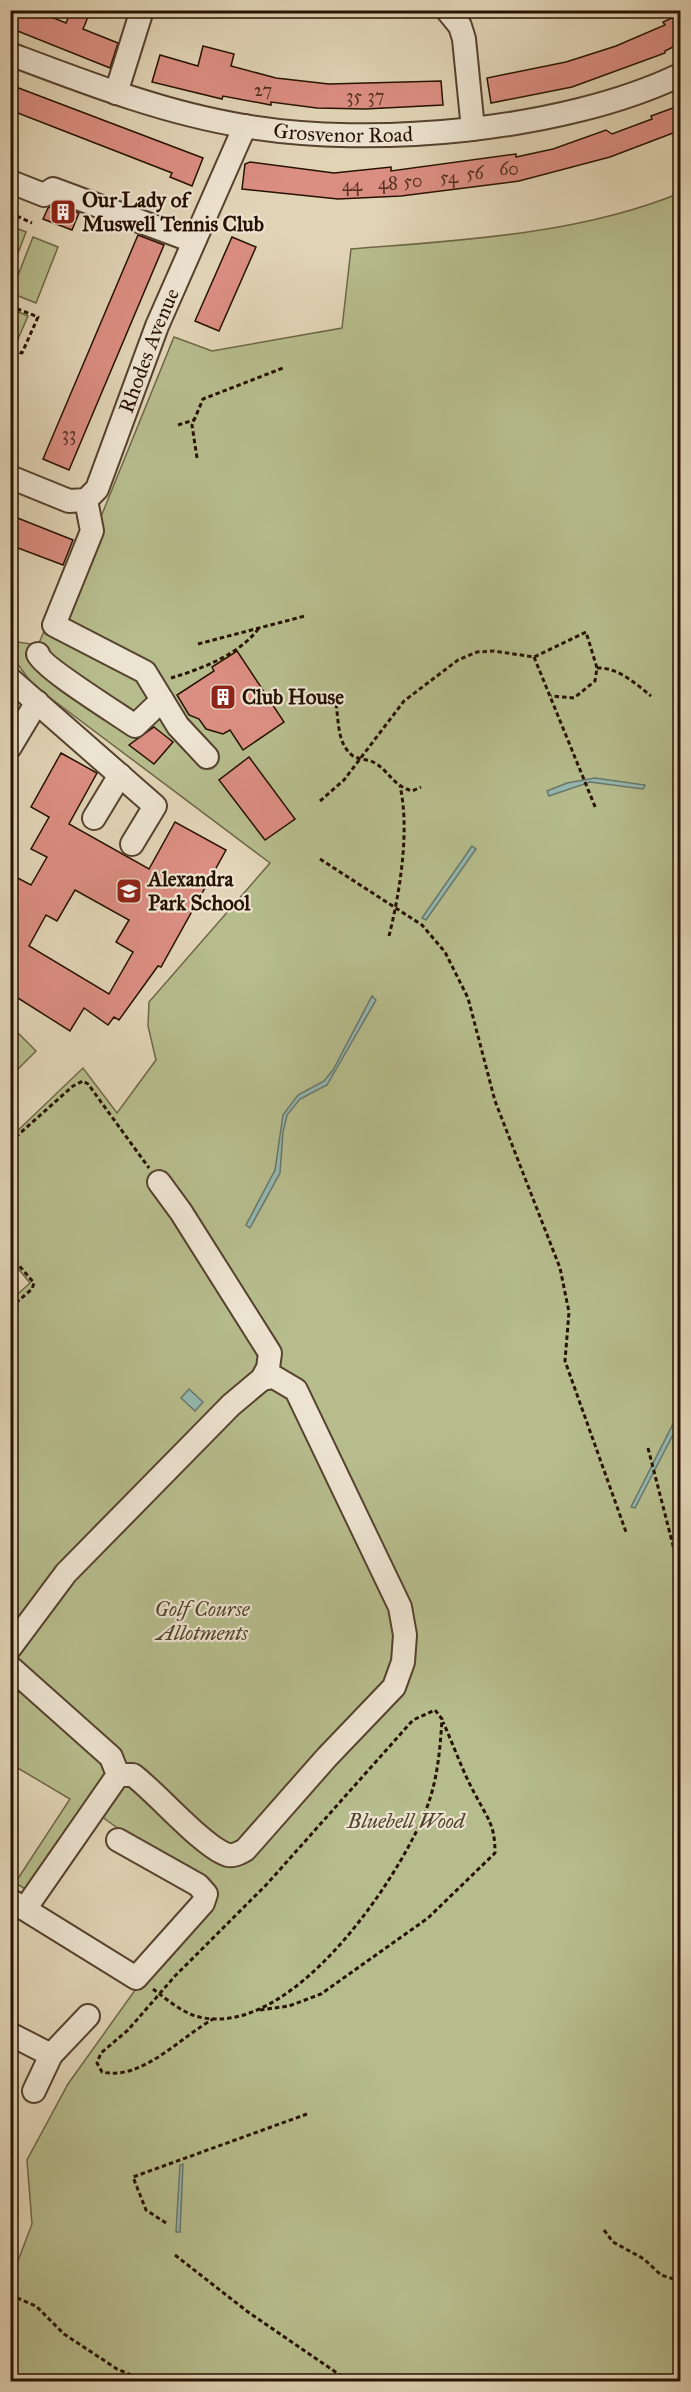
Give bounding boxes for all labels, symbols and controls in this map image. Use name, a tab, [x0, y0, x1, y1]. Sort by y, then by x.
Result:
house number: 27	[254, 79, 272, 101]
house number: 35	[346, 85, 362, 107]
house number: 37	[368, 85, 384, 107]
street label: Grosvenor Road	[272, 117, 414, 148]
house number: 60	[499, 158, 519, 180]
house number: 56	[466, 162, 485, 184]
house number: 54	[440, 166, 459, 188]
house number: 50	[404, 170, 422, 192]
house number: 48	[378, 172, 398, 194]
house number: 44	[342, 174, 363, 196]
place label: Our Lady of Muswell Tennis Club	[82, 187, 264, 237]
building icon: Our Lady of Muswell Tennis Club	[48, 197, 78, 227]
street label: Rhodes Avenue	[113, 284, 185, 417]
house number: 33	[62, 423, 76, 445]
building icon: Club House	[208, 682, 238, 712]
place label: Club House	[242, 684, 344, 710]
place label: Alexandra Park School	[146, 866, 251, 916]
school or university icon: Alexandra Park School	[114, 876, 144, 906]
park label: Golf Course Allotments	[154, 1596, 251, 1646]
park label: Bluebell Wood	[346, 1808, 467, 1834]

